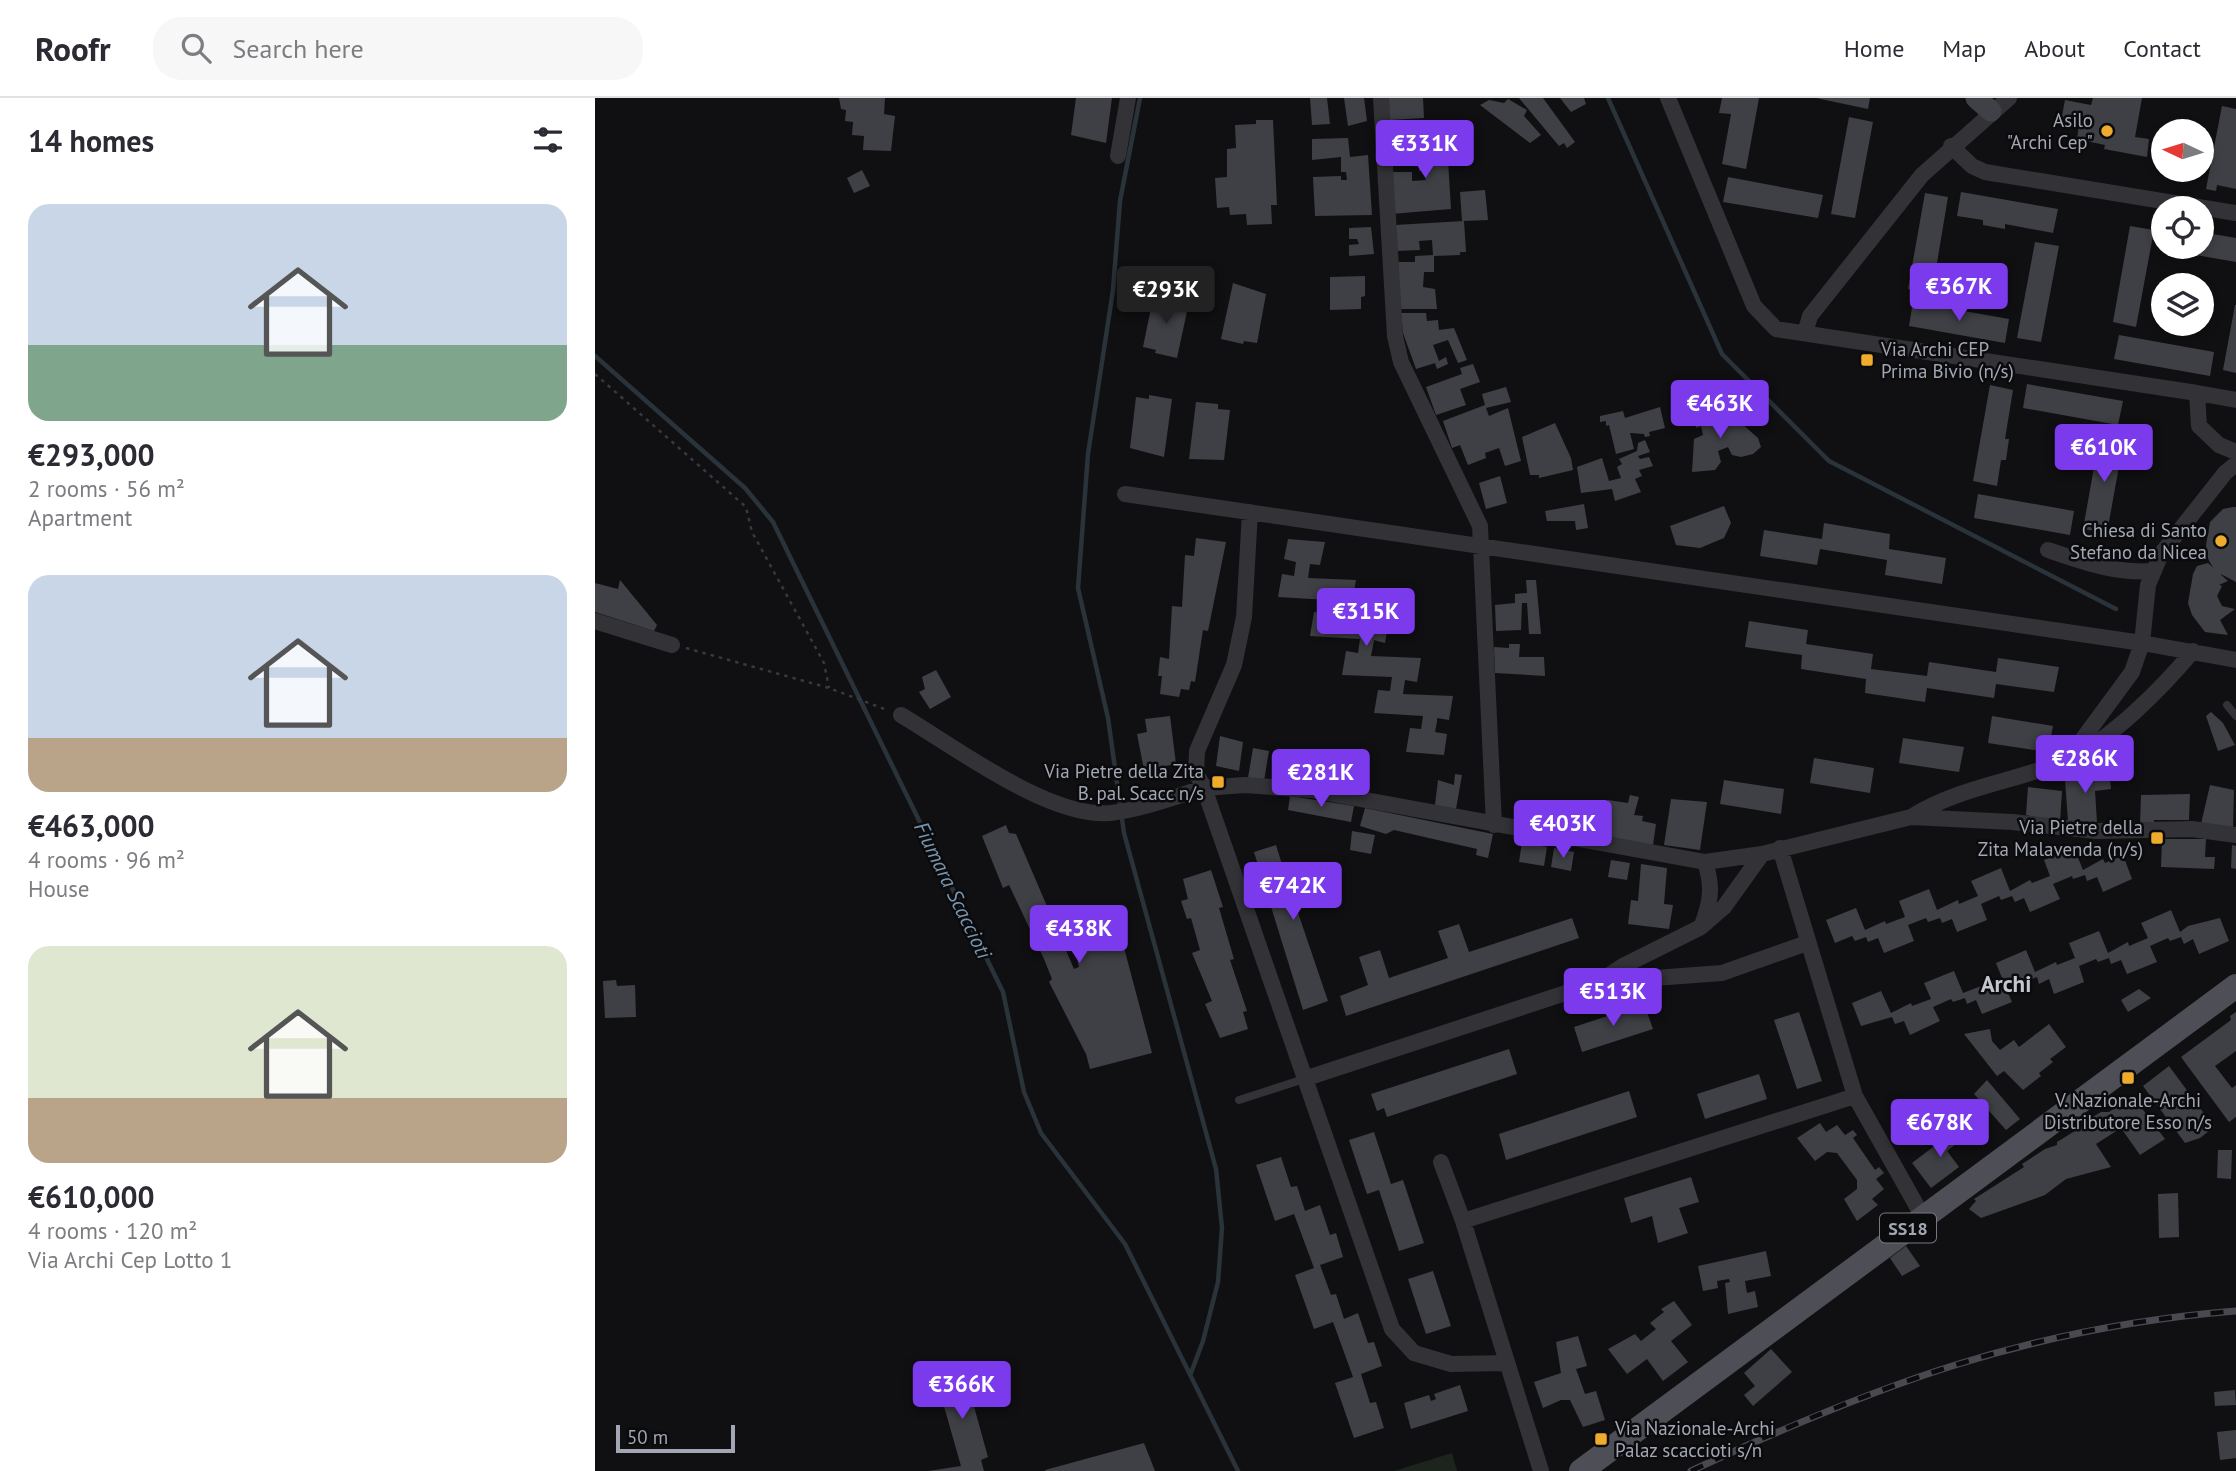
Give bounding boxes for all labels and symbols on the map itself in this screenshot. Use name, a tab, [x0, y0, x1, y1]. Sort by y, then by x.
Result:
place label: Asilo "Archi Cep"	[2007, 108, 2093, 154]
north arrow	[2151, 119, 2214, 182]
pin: €331K	[1376, 120, 1474, 180]
marker: Asilo "Archi Cep"	[2099, 123, 2115, 139]
pin: €367K	[1910, 264, 2008, 323]
pin: €293K	[1117, 266, 1215, 326]
place label: Via Archi CEP Prima Bivio (n/s)	[1880, 337, 2014, 383]
marker: Via Archi CEP Prima Bivio (n/s)	[1859, 352, 1875, 368]
pin: €463K	[1671, 380, 1769, 440]
pin: €610K	[2055, 424, 2153, 484]
place label: Chiesa di Santo Stefano da Nicea	[2070, 518, 2207, 564]
marker: Chiesa di Santo Stefano da Nicea	[2213, 533, 2229, 549]
pin: €315K	[1317, 588, 1415, 648]
pin: €286K	[2036, 736, 2134, 795]
pin: €281K	[1272, 750, 1370, 809]
place label: Via Pietre della Zita B. pal. Scacc n/s	[1043, 759, 1204, 805]
marker: Via Pietre della Zita B. pal. Scacc n/s	[1210, 774, 1226, 790]
pin: €403K	[1514, 800, 1612, 860]
place label: Via Pietre della Zita Malavenda (n/s)	[1978, 815, 2143, 861]
water label: Fiumara Scaccioti	[908, 817, 998, 964]
marker: Via Pietre della Zita Malavenda (n/s)	[2149, 830, 2165, 846]
pin: €742K	[1244, 862, 1342, 922]
pin: €438K	[1030, 906, 1128, 965]
pin: €513K	[1564, 968, 1662, 1028]
district label: Archi	[1981, 969, 2031, 998]
marker: V. Nazionale-Archi Distributore Esso n/s	[2120, 1070, 2136, 1086]
place label: V. Nazionale-Archi Distributore Esso n/s	[2044, 1088, 2212, 1134]
pin: €678K	[1891, 1100, 1989, 1159]
road number: SS18	[1880, 1213, 1936, 1242]
pin: €366K	[913, 1362, 1011, 1421]
place label: Via Nazionale-Archi Palaz scaccioti s/n	[1614, 1416, 1775, 1462]
scale bar	[616, 1422, 735, 1454]
marker: Via Nazionale-Archi Palaz scaccioti s/n	[1593, 1431, 1609, 1447]

